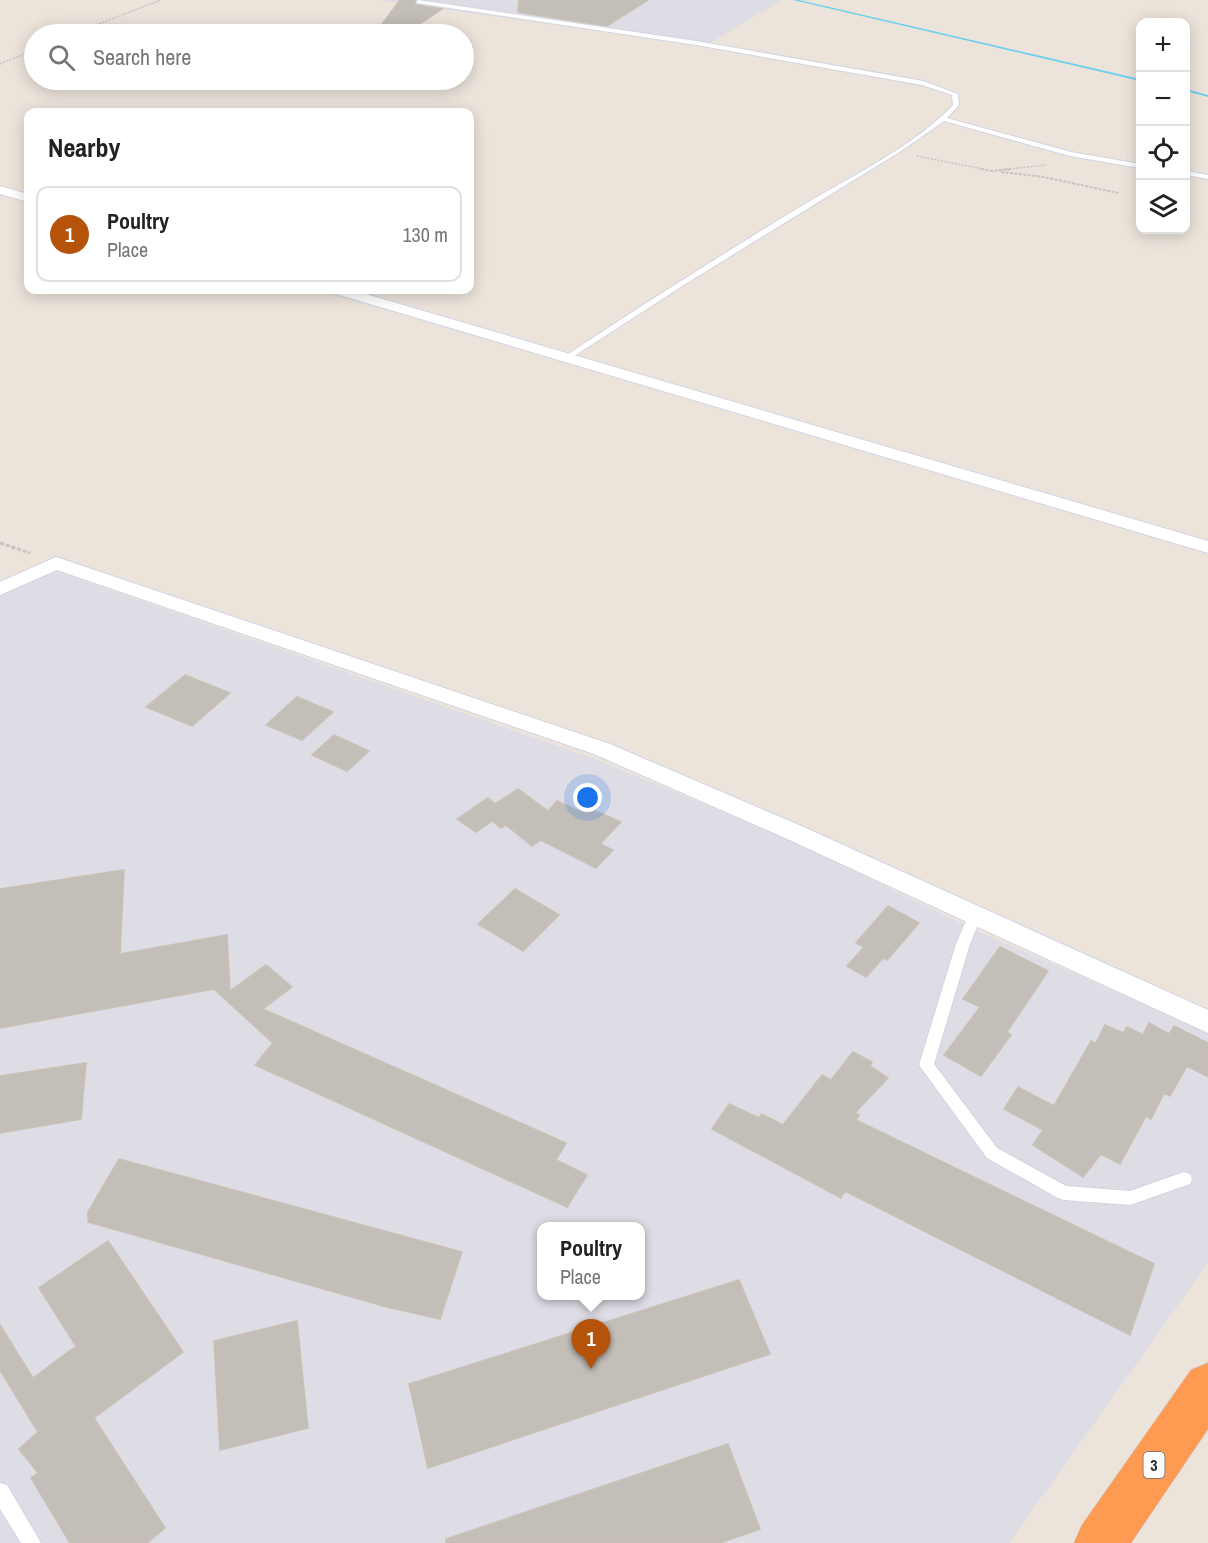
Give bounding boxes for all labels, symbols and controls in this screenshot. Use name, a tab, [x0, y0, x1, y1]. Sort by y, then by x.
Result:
map controls	[1136, 18, 1190, 234]
button: +	[1136, 18, 1190, 72]
search box	[24, 24, 474, 90]
icon: search	[45, 41, 78, 74]
text: Search here	[93, 42, 191, 72]
button: −	[1136, 72, 1190, 126]
button: locate	[1136, 126, 1190, 180]
text: Nearby	[48, 130, 120, 165]
button: layers	[1136, 180, 1190, 234]
text: Poultry	[107, 206, 169, 236]
text: 1	[65, 221, 74, 248]
text: 130 m	[402, 221, 448, 248]
text: Place	[107, 236, 148, 263]
your location	[573, 783, 602, 812]
popup	[537, 1222, 645, 1300]
text: Poultry	[560, 1233, 622, 1263]
text: Place	[560, 1263, 601, 1290]
pin: 1	[572, 1320, 610, 1369]
road number: 3	[1144, 1452, 1164, 1478]

